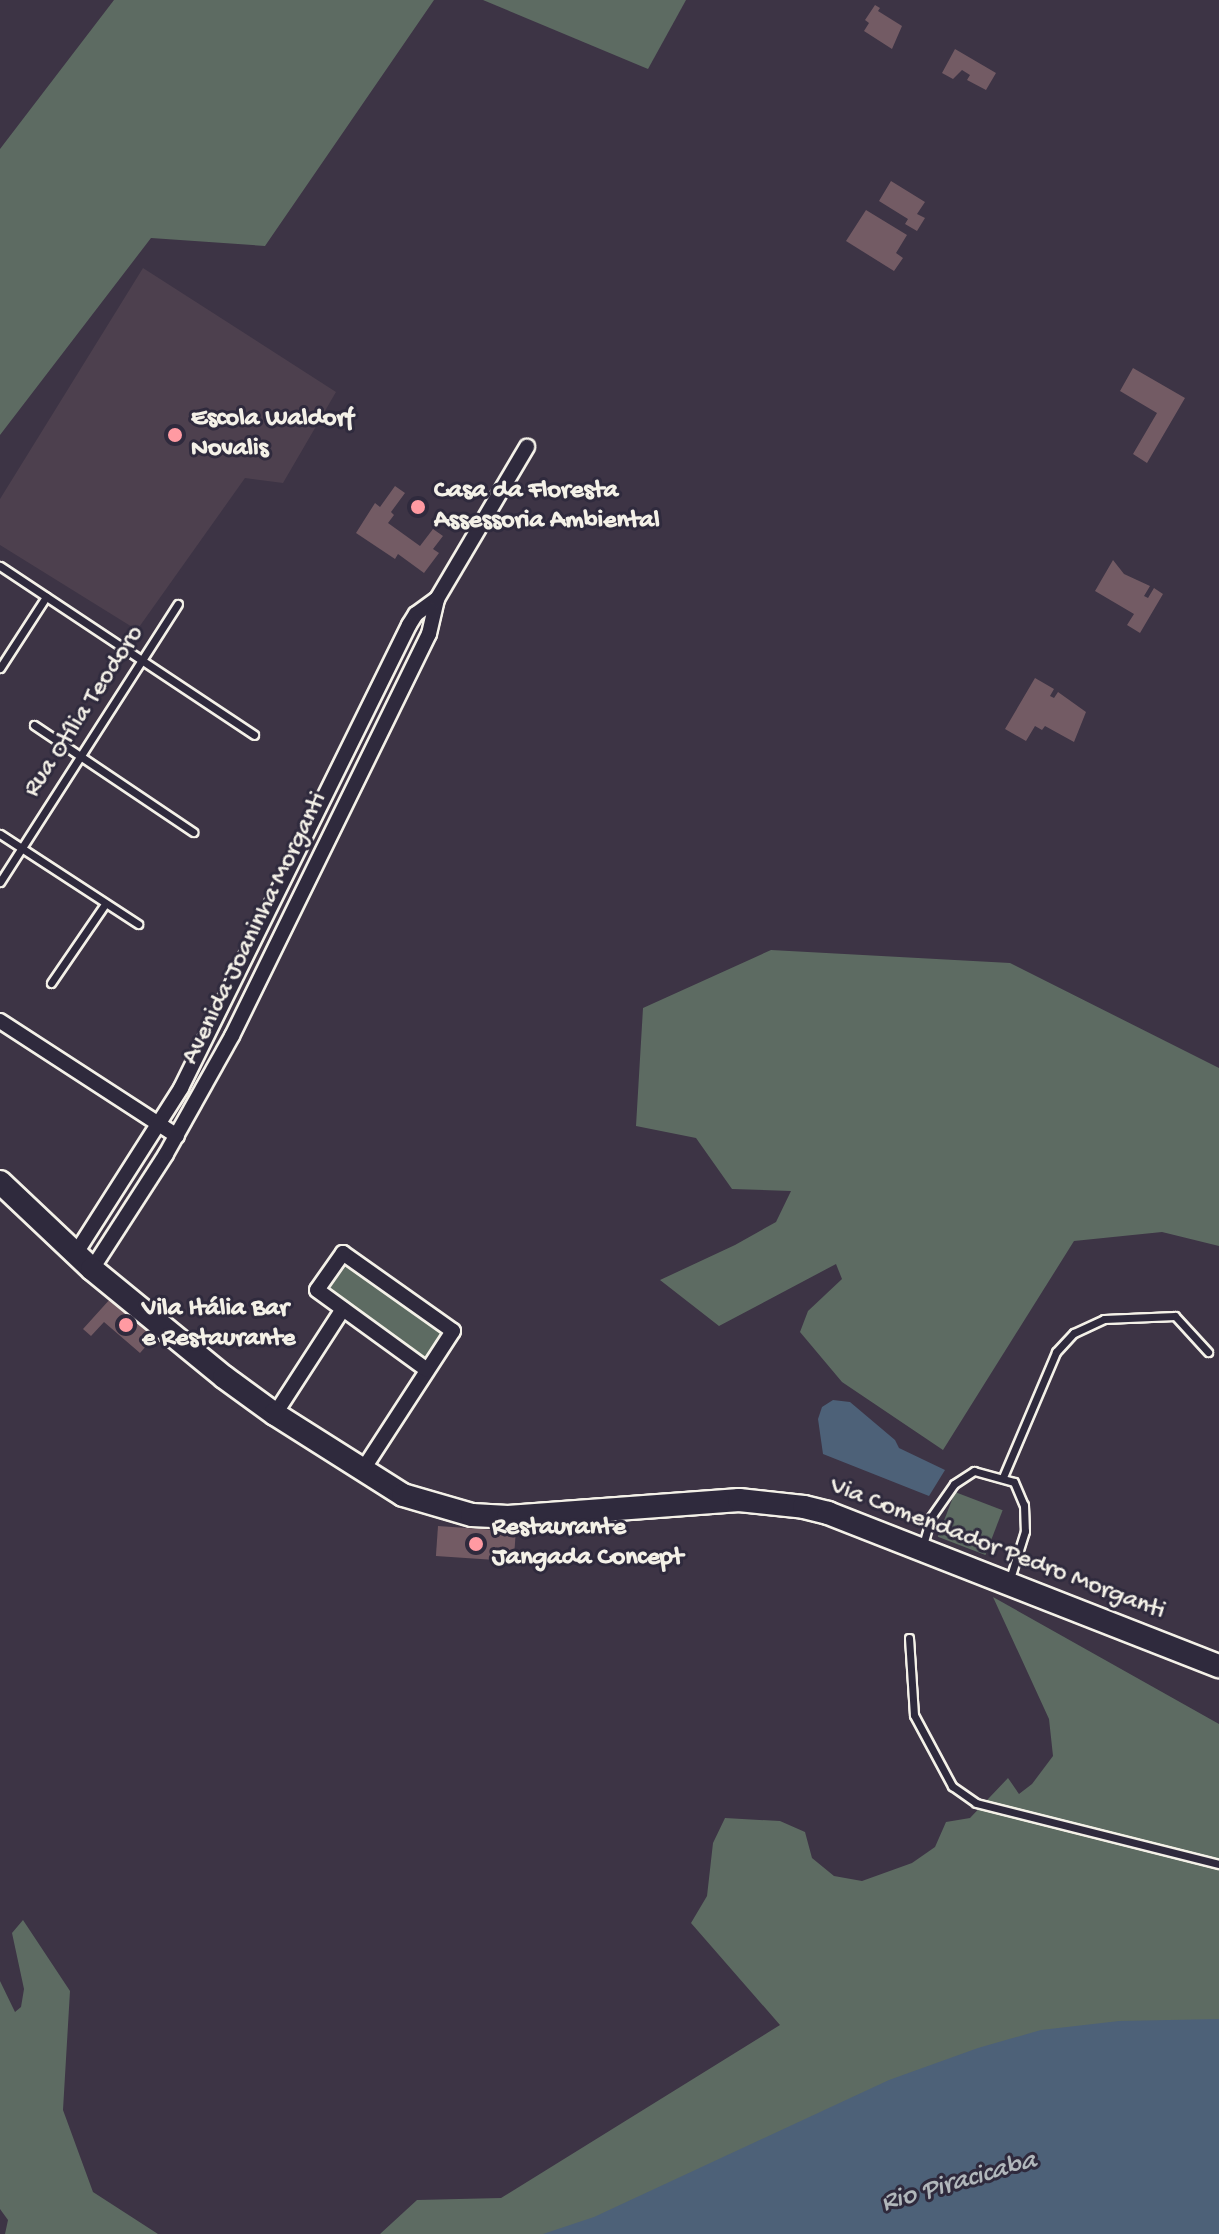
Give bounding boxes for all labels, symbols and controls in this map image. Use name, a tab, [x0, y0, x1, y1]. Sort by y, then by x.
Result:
place label: Escola Waldorf Novalis	[191, 404, 354, 466]
marker: Escola Waldorf Novalis	[166, 426, 184, 444]
place label: Casa da Floresta Assessoria Ambiental	[434, 476, 660, 538]
marker: Casa da Floresta Assessoria Ambiental	[409, 498, 427, 516]
street label: Rua Otília Teodoro	[18, 620, 152, 804]
street label: Avenida Joaninha Morganti	[176, 788, 336, 1070]
place label: Vila Itália Bar e Restaurante	[142, 1294, 295, 1356]
marker: Vila Itália Bar e Restaurante	[117, 1316, 135, 1334]
street label: Via Comendador Pedro Morganti	[825, 1472, 1169, 1628]
place label: Restaurante Jangada Concept	[492, 1513, 683, 1574]
marker: Restaurante Jangada Concept	[467, 1535, 485, 1553]
water label: Rio Piracicaba	[878, 2145, 1040, 2221]

